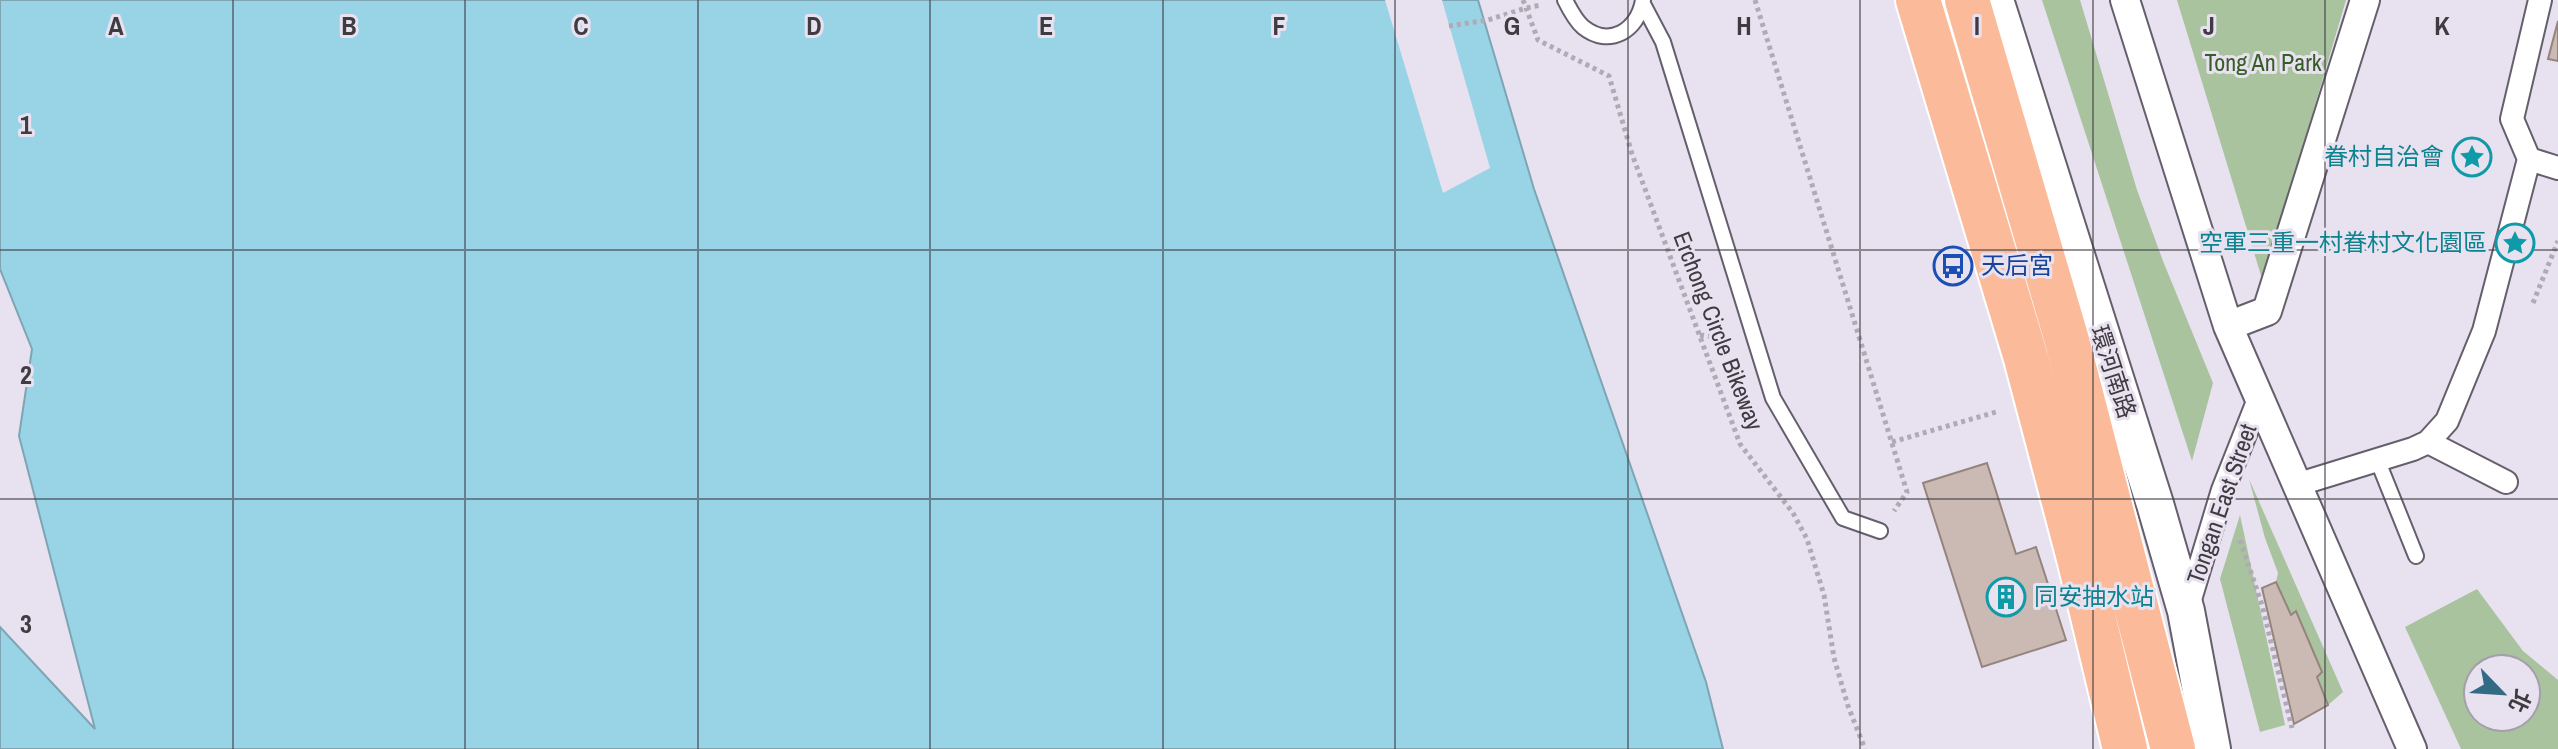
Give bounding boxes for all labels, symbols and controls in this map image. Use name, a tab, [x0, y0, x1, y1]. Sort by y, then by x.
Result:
text: A	[108, 8, 124, 43]
text: B	[341, 8, 357, 43]
text: C	[573, 8, 589, 43]
text: D	[806, 8, 822, 43]
text: E	[1039, 8, 1053, 43]
text: F	[1272, 8, 1286, 43]
text: G	[1504, 8, 1520, 43]
text: H	[1736, 8, 1752, 43]
text: I	[1974, 8, 1980, 43]
text: J	[2203, 8, 2215, 43]
text: K	[2434, 8, 2450, 43]
park label: Tong An Park	[2204, 46, 2322, 78]
text: 1	[20, 107, 32, 142]
place icon: 眷村自治會	[2451, 136, 2493, 178]
place label: 眷村自治會	[2324, 140, 2444, 172]
place icon: 空軍三重一村眷村文化園區	[2494, 222, 2536, 264]
place label: 空軍三重一村眷村文化園區	[2199, 226, 2487, 258]
street label: Erchong Circle Bikeway	[1666, 227, 1772, 435]
bus stop icon: 天后宮	[1932, 245, 1974, 287]
place label: 天后宮	[1981, 249, 2053, 281]
street label: 環河南路	[2084, 321, 2144, 422]
text: 2	[20, 357, 32, 392]
street label: Tongan East Street	[2179, 419, 2264, 588]
building icon: 同安抽水站	[1985, 576, 2027, 618]
place label: 同安抽水站	[2034, 580, 2154, 612]
text: 3	[20, 606, 32, 641]
north arrow	[2462, 653, 2542, 733]
text: 北	[2502, 685, 2538, 718]

